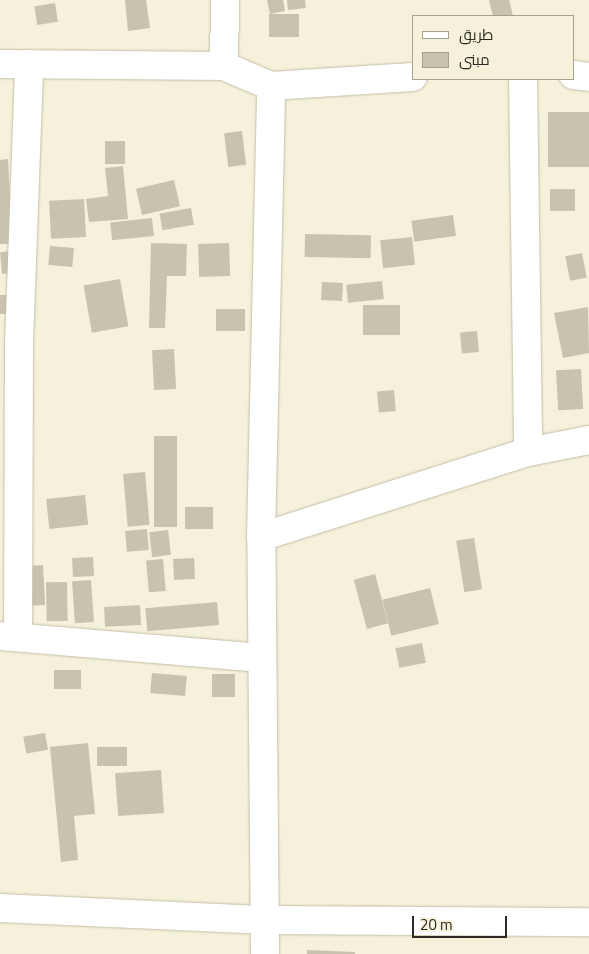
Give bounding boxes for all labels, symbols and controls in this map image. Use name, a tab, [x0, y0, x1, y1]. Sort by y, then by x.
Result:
legend	[412, 15, 574, 80]
text: طريق	[459, 23, 493, 46]
text: مبنى	[459, 48, 490, 71]
scale bar	[414, 906, 509, 938]
text: 20 m	[420, 913, 453, 936]

